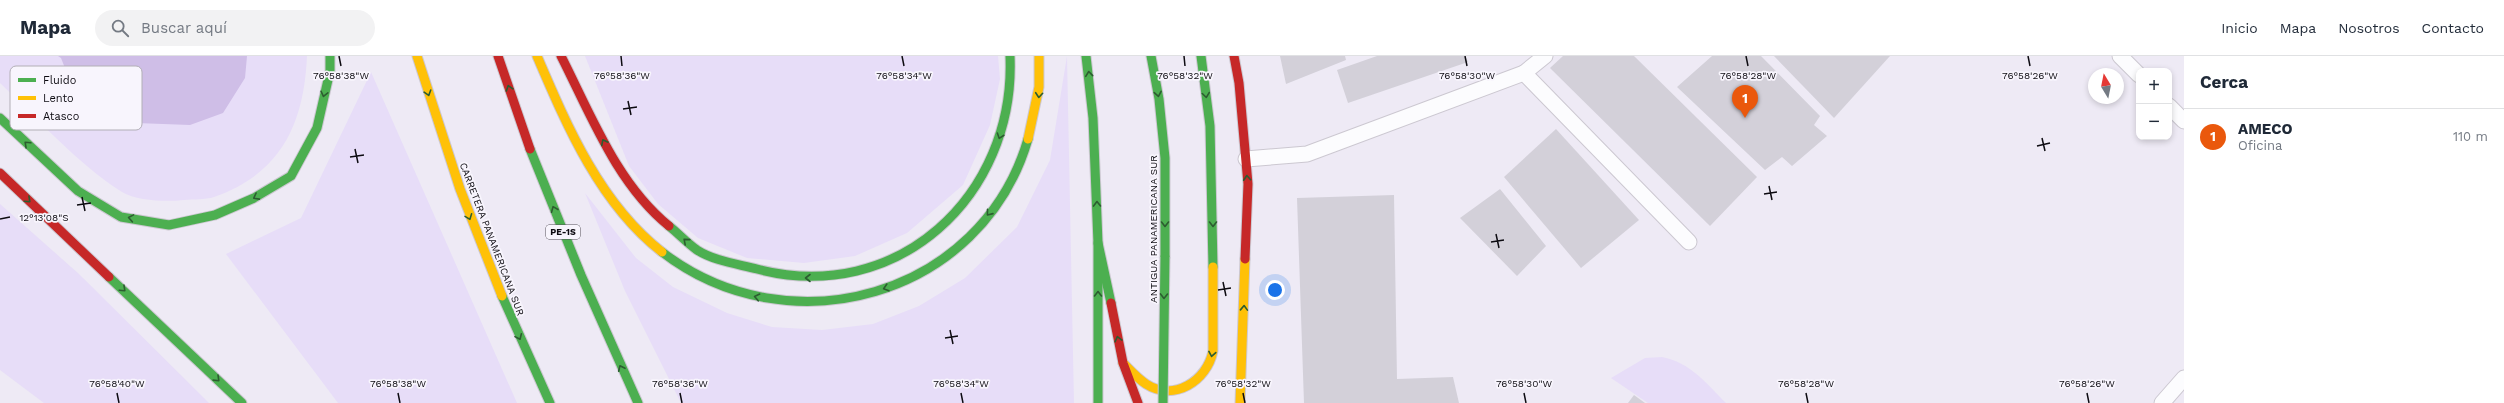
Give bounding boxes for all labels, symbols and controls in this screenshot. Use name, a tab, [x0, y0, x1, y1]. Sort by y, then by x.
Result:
search box	[95, 10, 375, 46]
text: Mapa	[20, 16, 71, 39]
icon: search	[109, 17, 131, 39]
text: Buscar aquí	[141, 19, 227, 37]
text: Inicio	[2221, 20, 2258, 36]
text: Mapa	[2280, 20, 2316, 36]
text: Nosotros	[2338, 20, 2400, 36]
text: Contacto	[2422, 20, 2484, 36]
legend	[10, 66, 142, 130]
north arrow	[2088, 68, 2124, 104]
map controls	[2136, 68, 2172, 140]
button: +	[2136, 68, 2172, 104]
text: 76°58'38"W	[313, 70, 369, 81]
text: 76°58'36"W	[594, 70, 650, 81]
text: 76°58'34"W	[876, 70, 932, 81]
text: 76°58'32"W	[1157, 70, 1213, 81]
text: 76°58'30"W	[1439, 70, 1495, 81]
text: 76°58'28"W	[1720, 70, 1776, 81]
text: 76°58'26"W	[2002, 70, 2058, 81]
one-way arrow	[1085, 71, 1094, 78]
text: Cerca	[2200, 72, 2248, 92]
text: Fluido	[43, 74, 76, 87]
one-way arrow	[505, 84, 513, 91]
pin: 1	[1732, 85, 1758, 118]
one-way arrow	[423, 90, 432, 97]
one-way arrow	[321, 91, 329, 98]
one-way arrow	[1153, 91, 1162, 97]
text: Lento	[43, 92, 74, 105]
one-way arrow	[1034, 92, 1043, 98]
one-way arrow	[1201, 92, 1210, 98]
button: −	[2136, 104, 2172, 140]
text: Atasco	[43, 110, 79, 123]
text: AMECO	[2238, 120, 2292, 138]
text: 1	[2210, 129, 2216, 144]
text: 110 m	[2453, 129, 2488, 144]
one-way arrow	[996, 132, 1004, 139]
one-way arrow	[601, 138, 609, 146]
text: Oficina	[2238, 138, 2282, 153]
one-way arrow	[24, 141, 32, 148]
street label: ANTIGUA PANAMERICANA SUR	[1148, 155, 1159, 303]
street label: CARRETERA PANAMERICANA SUR	[458, 161, 526, 317]
one-way arrow	[1243, 175, 1252, 181]
one-way arrow	[253, 192, 260, 199]
one-way arrow	[23, 195, 31, 203]
one-way arrow	[1093, 201, 1101, 207]
one-way arrow	[550, 206, 558, 213]
one-way arrow	[987, 209, 994, 216]
text: 12°13'08"S	[19, 212, 69, 223]
one-way arrow	[465, 213, 473, 220]
one-way arrow	[128, 215, 135, 223]
one-way arrow	[1161, 221, 1169, 227]
one-way arrow	[1209, 221, 1217, 227]
road number: PE-1S	[546, 225, 580, 239]
one-way arrow	[684, 238, 691, 245]
one-way arrow	[805, 274, 811, 282]
your location	[1265, 280, 1285, 300]
one-way arrow	[882, 283, 889, 292]
one-way arrow	[118, 284, 126, 292]
one-way arrow	[1094, 291, 1102, 297]
one-way arrow	[1160, 293, 1168, 299]
one-way arrow	[754, 294, 761, 302]
one-way arrow	[1239, 305, 1248, 311]
one-way arrow	[514, 333, 522, 340]
one-way arrow	[1114, 336, 1122, 343]
one-way arrow	[1208, 351, 1216, 357]
one-way arrow	[618, 364, 626, 372]
one-way arrow	[212, 374, 220, 382]
text: 76°58'40"W	[89, 378, 145, 389]
text: 76°58'38"W	[370, 378, 426, 389]
text: 76°58'36"W	[652, 378, 708, 389]
text: 76°58'34"W	[933, 378, 989, 389]
text: 76°58'32"W	[1215, 378, 1271, 389]
text: 76°58'30"W	[1496, 378, 1552, 389]
text: 76°58'28"W	[1778, 378, 1834, 389]
text: 76°58'26"W	[2059, 378, 2115, 389]

